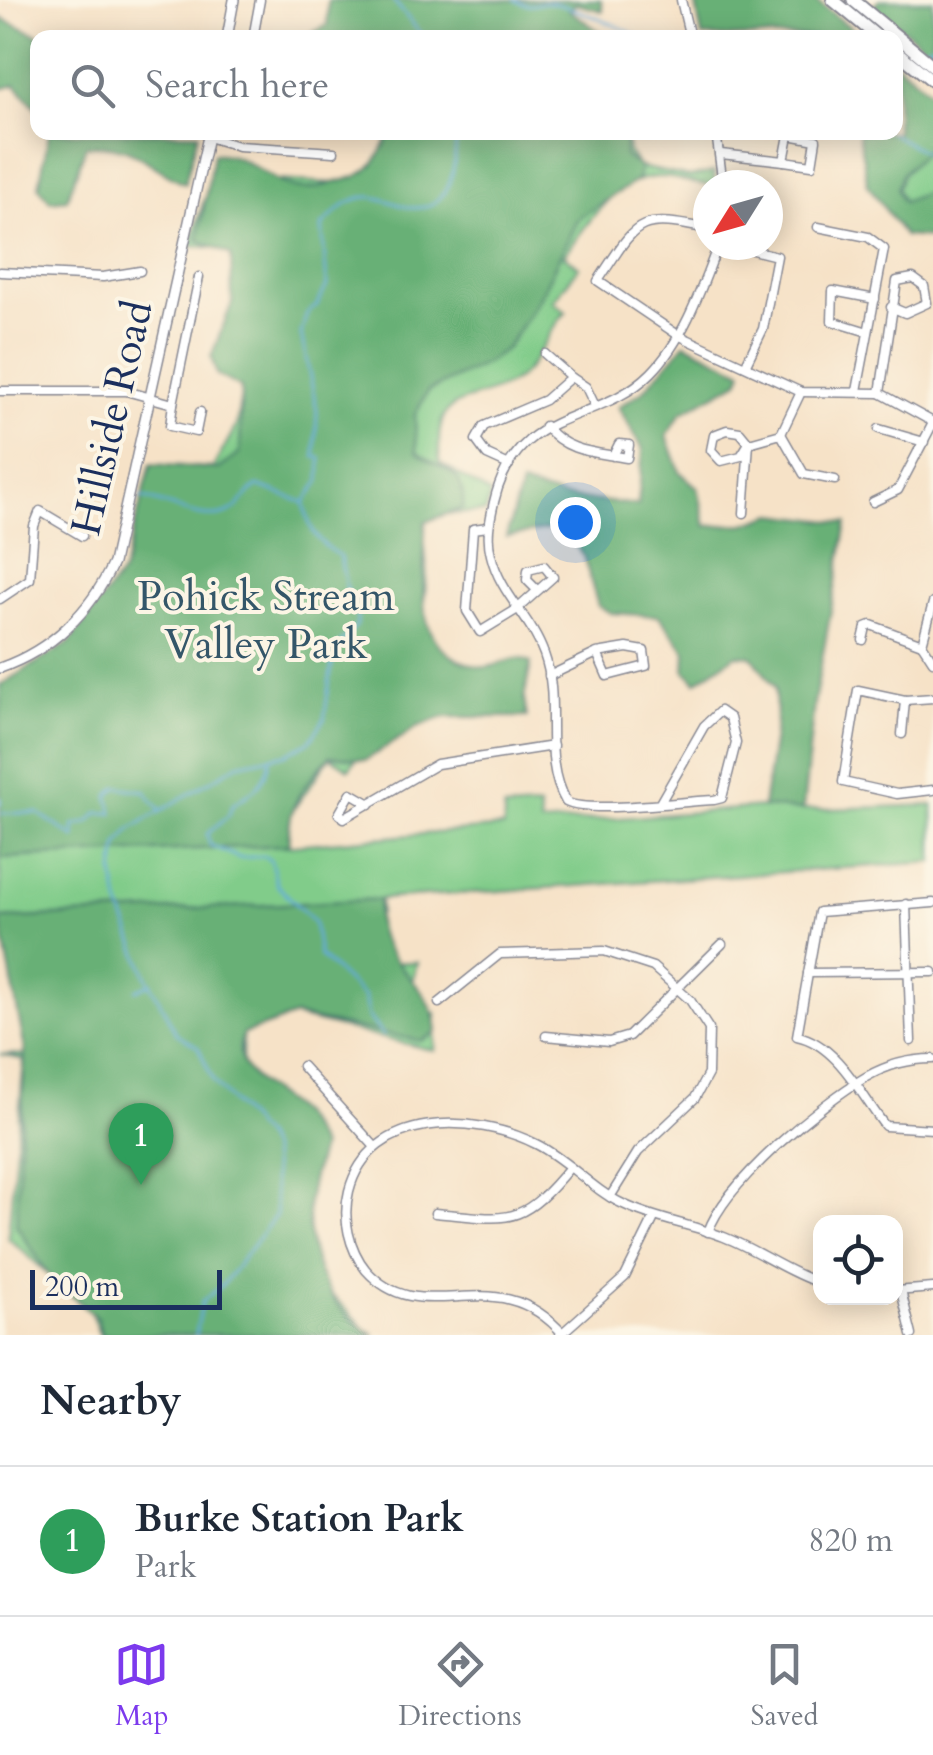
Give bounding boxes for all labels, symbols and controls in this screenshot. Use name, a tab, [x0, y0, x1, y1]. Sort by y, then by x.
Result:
search box	[30, 30, 903, 140]
icon: search	[65, 58, 120, 113]
text: Search here	[145, 59, 329, 111]
north arrow	[693, 170, 783, 260]
street label: Hillside Road	[57, 295, 167, 541]
your location	[550, 497, 601, 548]
park label: Pohick Stream Valley Park	[137, 568, 395, 673]
pin: 1	[108, 1102, 174, 1185]
map controls	[813, 1215, 903, 1305]
button: locate	[813, 1215, 903, 1305]
scale bar	[30, 1265, 222, 1310]
text: 200 m	[45, 1268, 119, 1306]
text: Nearby	[40, 1372, 182, 1429]
text: Burke Station Park	[135, 1493, 464, 1545]
text: 1	[64, 1519, 81, 1563]
text: 820 m	[808, 1519, 893, 1563]
text: Park	[135, 1545, 197, 1589]
tab: Map	[114, 1637, 169, 1735]
tab: Directions	[398, 1637, 522, 1735]
tab: Saved	[751, 1637, 819, 1735]

